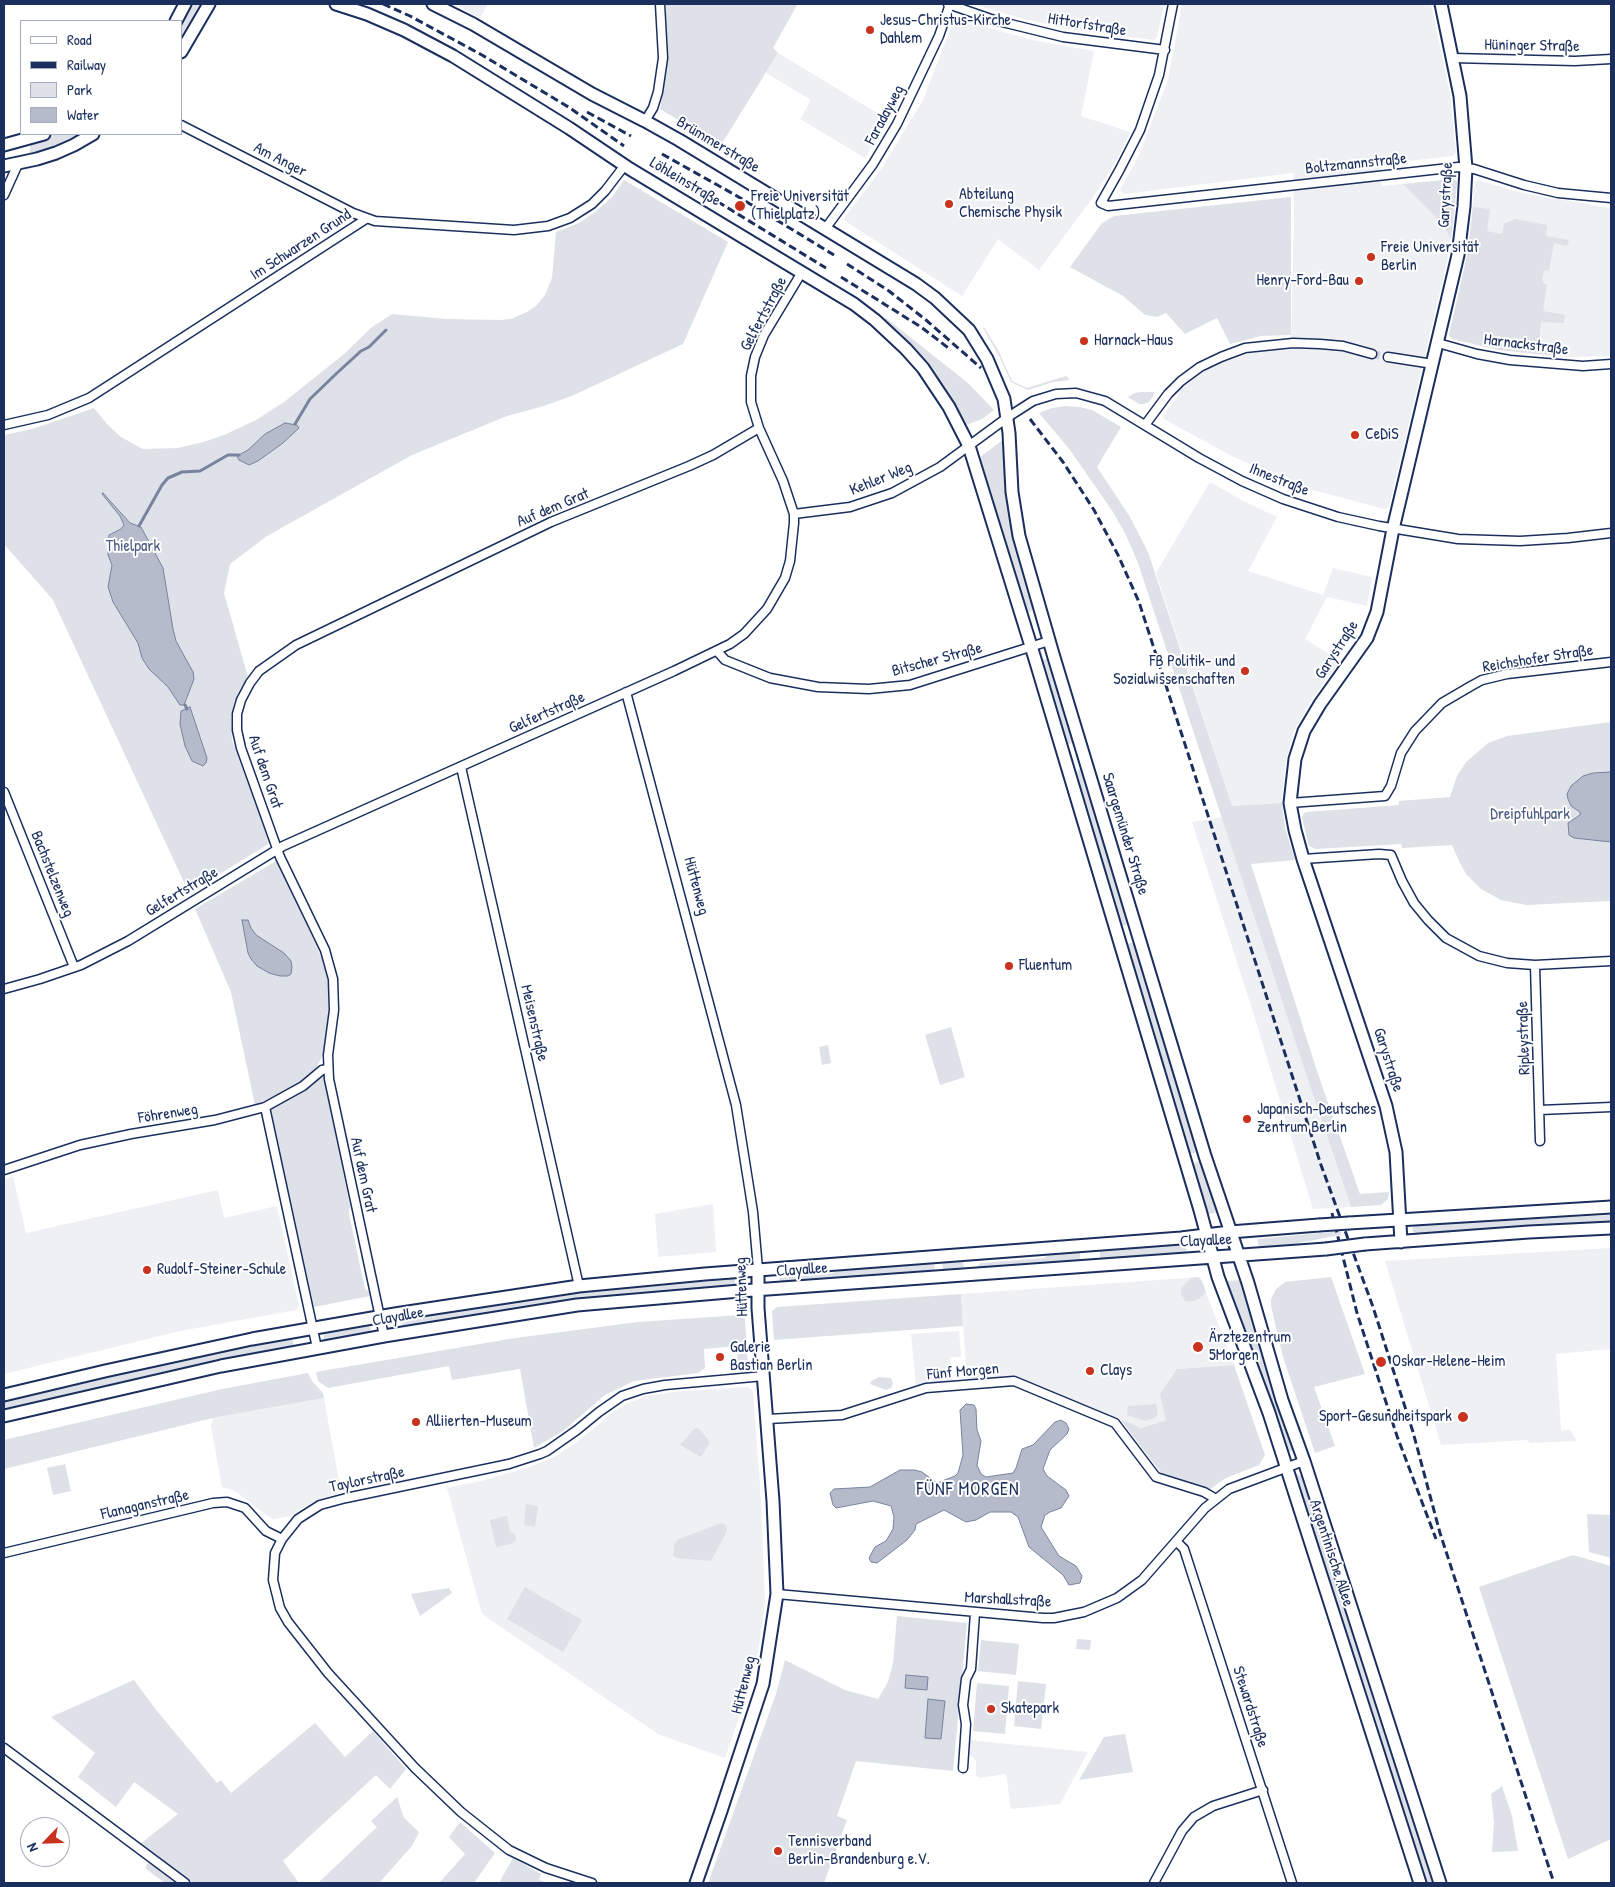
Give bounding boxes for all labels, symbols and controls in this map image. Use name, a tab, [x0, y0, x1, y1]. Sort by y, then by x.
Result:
street label: Hittorfstraße	[1046, 9, 1128, 41]
place label: Jesus-Christus-Kirche Dahlem	[880, 11, 1011, 49]
legend	[20, 20, 182, 135]
marker: Jesus-Christus-Kirche Dahlem	[864, 24, 876, 36]
text: Road	[67, 29, 92, 50]
street label: Hüninger Straße	[1484, 36, 1580, 56]
text: Railway	[67, 54, 106, 75]
text: Park	[67, 79, 92, 100]
street label: Faradayweg	[861, 82, 909, 148]
text: Water	[67, 104, 99, 125]
street label: Brümmerstraße	[673, 113, 763, 177]
street label: Am Anger	[250, 138, 310, 182]
street label: Boltzmannstraße	[1304, 149, 1408, 179]
street label: Löhleinstraße	[646, 153, 724, 211]
street label: Garystraße	[1435, 162, 1457, 228]
place label: Abteilung Chemische Physik	[959, 185, 1062, 223]
place label: Freie Universität (Thielplatz)	[751, 187, 849, 225]
marker: Abteilung Chemische Physik	[943, 198, 955, 210]
marker: Freie Universität (Thielplatz)	[733, 199, 747, 213]
street label: Im Schwarzen Grund	[247, 205, 355, 285]
place label: Freie Universität Berlin	[1381, 238, 1479, 276]
marker: Freie Universität Berlin	[1365, 251, 1377, 263]
place label: Henry-Ford-Bau	[1256, 271, 1349, 291]
street label: Gelfertstraße	[737, 274, 791, 354]
marker: Henry-Ford-Bau	[1353, 275, 1365, 287]
street label: Harnackstraße	[1483, 330, 1569, 360]
place label: Harnack-Haus	[1094, 331, 1173, 351]
marker: Harnack-Haus	[1078, 335, 1090, 347]
place label: CeDiS	[1365, 425, 1399, 445]
marker: CeDiS	[1349, 429, 1361, 441]
street label: Kehler Weg	[847, 458, 915, 500]
street label: Ihnestraße	[1246, 459, 1312, 501]
street label: Auf dem Grat	[514, 484, 592, 532]
park label: Thielpark	[106, 537, 160, 557]
street label: Garystraße	[1311, 617, 1363, 683]
street label: Bitscher Straße	[890, 639, 984, 681]
street label: Reichshofer Straße	[1481, 641, 1595, 677]
place label: FB Politik- und Sozialwissenschaften	[1113, 652, 1235, 690]
marker: FB Politik- und Sozialwissenschaften	[1239, 665, 1251, 677]
street label: Gelfertstraße	[506, 688, 588, 738]
street label: Auf dem Grat	[243, 733, 287, 811]
street label: Saargemünder Straße	[1097, 771, 1153, 897]
park label: Dreipfuhlpark	[1490, 805, 1570, 825]
street label: Bachstelzenweg	[26, 828, 78, 920]
street label: Hüttenweg	[679, 855, 713, 917]
street label: Gelfertstraße	[142, 863, 222, 921]
place label: Fluentum	[1019, 956, 1072, 976]
marker: Fluentum	[1003, 960, 1015, 972]
street label: Meisenstraße	[516, 983, 552, 1063]
street label: Ripleystraße	[1513, 1001, 1535, 1075]
street label: Garystraße	[1369, 1026, 1407, 1094]
street label: Föhrenweg	[137, 1100, 199, 1128]
place label: Japanisch-Deutsches Zentrum Berlin	[1257, 1100, 1376, 1138]
marker: Japanisch-Deutsches Zentrum Berlin	[1241, 1113, 1253, 1125]
street label: Auf dem Grat	[346, 1136, 380, 1214]
street label: Clayallee	[1180, 1230, 1232, 1252]
street label: Hüttenweg	[731, 1257, 753, 1317]
street label: Clayallee	[775, 1259, 829, 1281]
place label: Rudolf-Steiner-Schule	[157, 1260, 286, 1280]
marker: Rudolf-Steiner-Schule	[141, 1264, 153, 1276]
street label: Clayallee	[371, 1303, 425, 1331]
place label: Ärztezentrum 5Morgen	[1209, 1328, 1291, 1366]
place label: Galerie Bastian Berlin	[730, 1338, 813, 1376]
marker: Ärztezentrum 5Morgen	[1191, 1340, 1205, 1354]
marker: Galerie Bastian Berlin	[714, 1351, 726, 1363]
place label: Oskar-Helene-Heim	[1392, 1352, 1505, 1372]
marker: Oskar-Helene-Heim	[1374, 1355, 1388, 1369]
street label: Fünf Morgen	[926, 1359, 1000, 1385]
place label: Clays	[1100, 1361, 1132, 1381]
marker: Clays	[1084, 1365, 1096, 1377]
place label: Sport-Gesundheitspark	[1319, 1407, 1452, 1427]
marker: Sport-Gesundheitspark	[1456, 1410, 1470, 1424]
place label: Alliierten-Museum	[426, 1412, 532, 1432]
marker: Alliierten-Museum	[410, 1416, 422, 1428]
street label: Taylorstraße	[328, 1463, 406, 1497]
district label: FÜNF MORGEN	[915, 1479, 1021, 1501]
street label: Flanaganstraße	[99, 1486, 191, 1524]
street label: Argentinische Allee	[1305, 1497, 1357, 1609]
street label: Marshallstraße	[964, 1588, 1052, 1612]
street label: Hüttenweg	[728, 1654, 760, 1716]
street label: Stewardstraße	[1228, 1664, 1272, 1750]
place label: Skatepark	[1001, 1699, 1059, 1719]
marker: Skatepark	[985, 1703, 997, 1715]
north arrow	[20, 1817, 70, 1867]
place label: Tennisverband Berlin-Brandenburg e.V.	[788, 1832, 930, 1870]
text: N	[22, 1841, 42, 1855]
marker: Tennisverband Berlin-Brandenburg e.V.	[772, 1845, 784, 1857]

